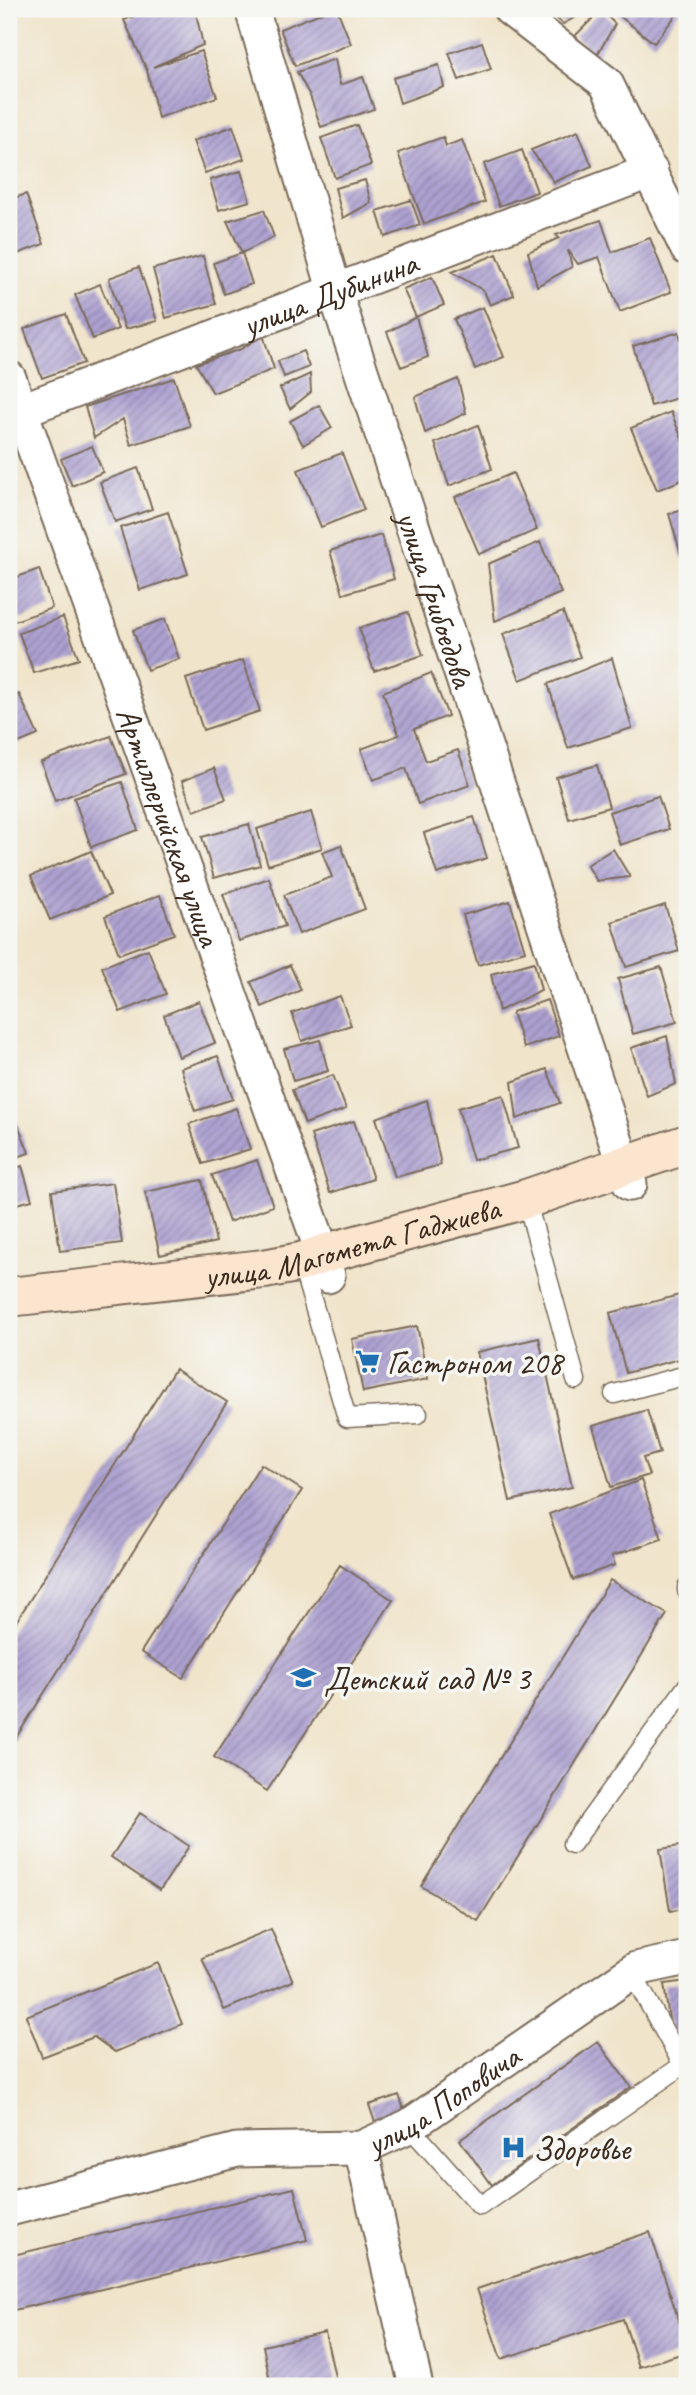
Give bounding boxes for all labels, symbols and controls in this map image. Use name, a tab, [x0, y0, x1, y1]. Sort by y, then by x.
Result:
street label: улица Дубинина	[235, 241, 426, 347]
street label: улица Грибоедова	[386, 504, 485, 694]
street label: Артиллерийская улица	[107, 701, 231, 953]
street label: улица Магомета Гаджиева	[200, 1187, 506, 1298]
place label: Гастроном 208	[387, 1342, 565, 1384]
supermarket icon: Гастроном 208	[353, 1348, 381, 1376]
place label: Детский сад № 3	[324, 1658, 532, 1700]
school or university icon: Детский сад № 3	[290, 1664, 318, 1692]
street label: улица Поповича	[358, 2034, 530, 2165]
place label: Здоровье	[533, 2128, 632, 2170]
hospital icon: Здоровье	[499, 2134, 527, 2162]

